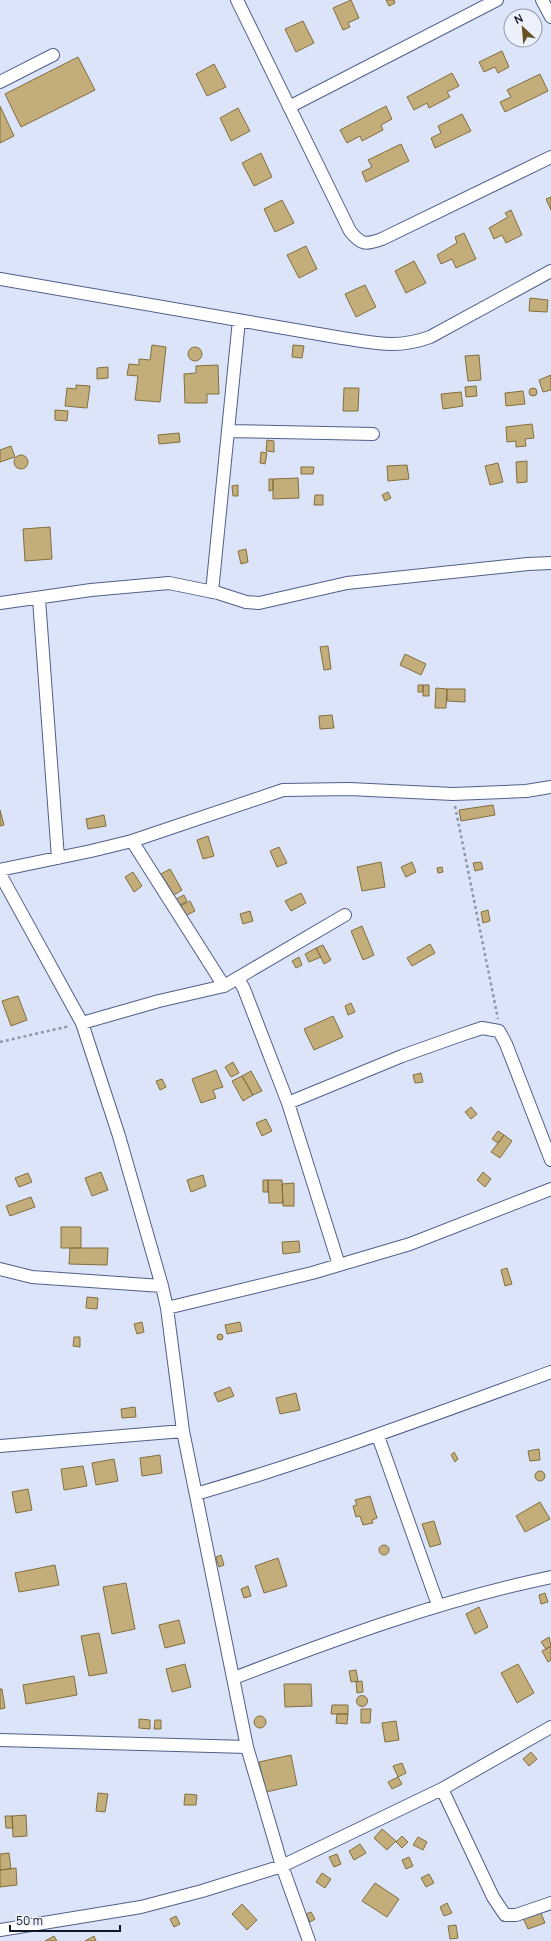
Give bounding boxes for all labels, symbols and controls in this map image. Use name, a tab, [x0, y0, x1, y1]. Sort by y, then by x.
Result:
north arrow	[503, 8, 543, 48]
text: N	[512, 10, 525, 27]
scale bar	[10, 1907, 120, 1933]
text: 50 m	[16, 1912, 43, 1929]

